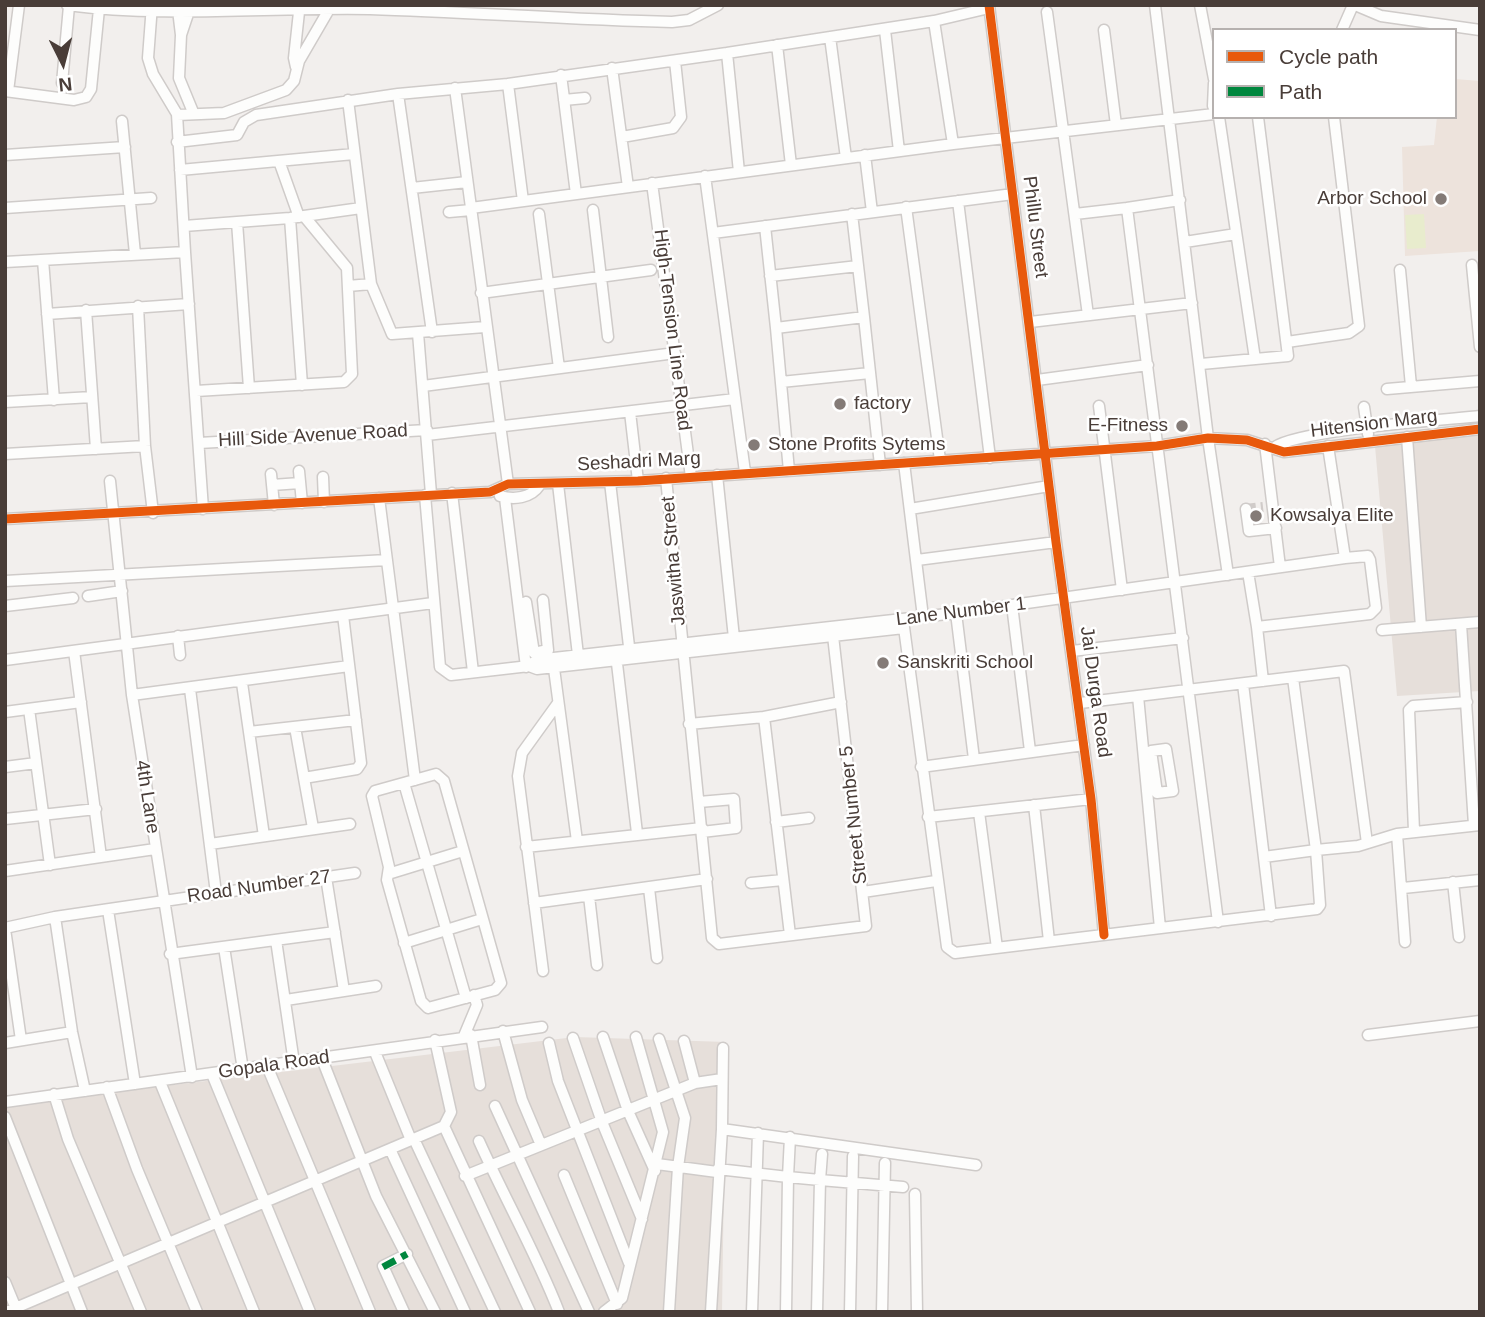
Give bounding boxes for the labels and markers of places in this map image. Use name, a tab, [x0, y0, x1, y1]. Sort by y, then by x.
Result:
place label: Arbor School	[1317, 188, 1427, 210]
marker: Arbor School	[1433, 191, 1449, 207]
place label: factory	[854, 393, 911, 415]
marker: factory	[832, 396, 848, 412]
place label: E-Fitness	[1088, 415, 1168, 437]
marker: E-Fitness	[1174, 418, 1190, 434]
place label: Stone Profits Sytems	[768, 434, 945, 456]
marker: Stone Profits Sytems	[746, 437, 762, 453]
place label: Kowsalya Elite	[1270, 505, 1394, 527]
marker: Kowsalya Elite	[1248, 508, 1264, 524]
place label: Sanskriti School	[897, 652, 1033, 674]
marker: Sanskriti School	[875, 655, 891, 671]

